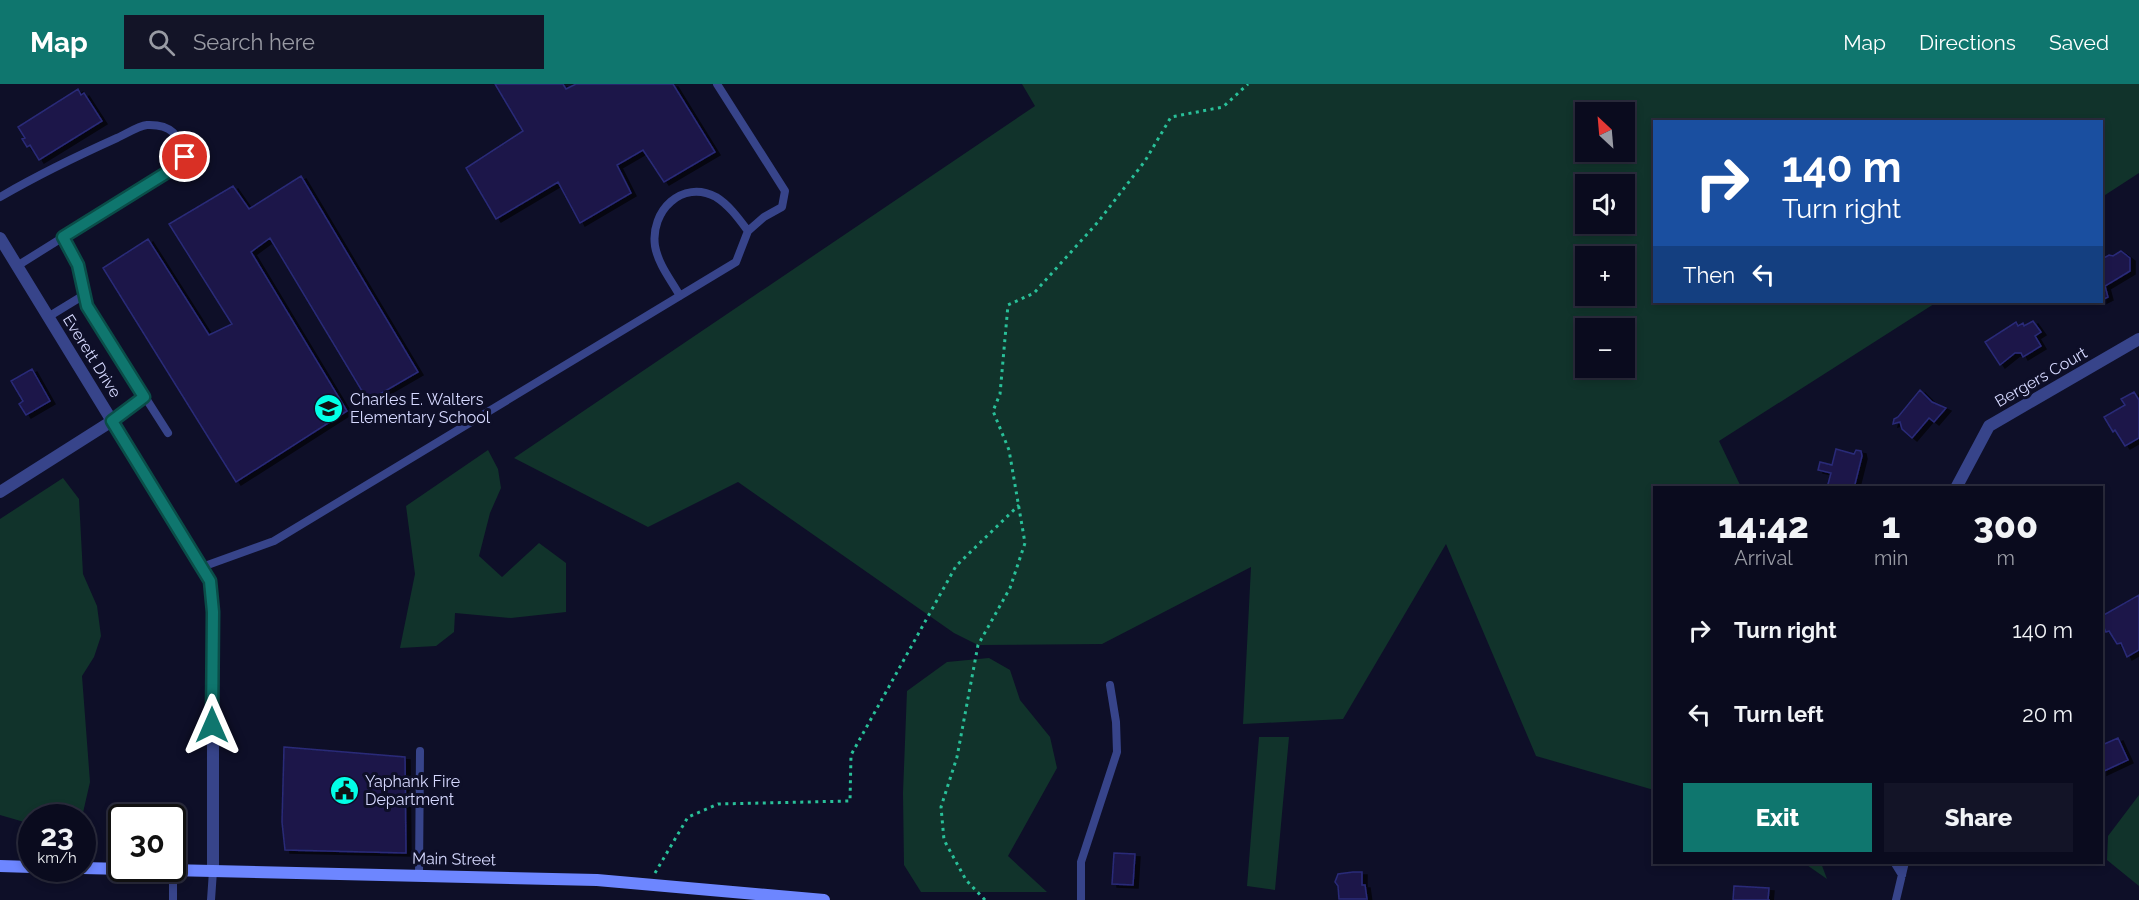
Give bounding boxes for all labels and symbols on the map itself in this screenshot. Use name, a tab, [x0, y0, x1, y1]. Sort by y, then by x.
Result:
north arrow	[1575, 102, 1635, 162]
pin	[159, 131, 210, 182]
street label: Everett Drive	[59, 311, 125, 401]
street label: Bergers Court	[1992, 343, 2091, 411]
place label: Charles E. Walters Elementary School	[350, 390, 491, 427]
school or university icon: Charles E. Walters Elementary School	[313, 392, 345, 424]
position arrow	[180, 693, 244, 757]
place label: Yaphank Fire Department	[365, 772, 460, 809]
public building icon: Yaphank Fire Department	[328, 774, 360, 806]
speed limit sign: 30	[108, 804, 186, 882]
street label: Main Street	[412, 849, 497, 869]

